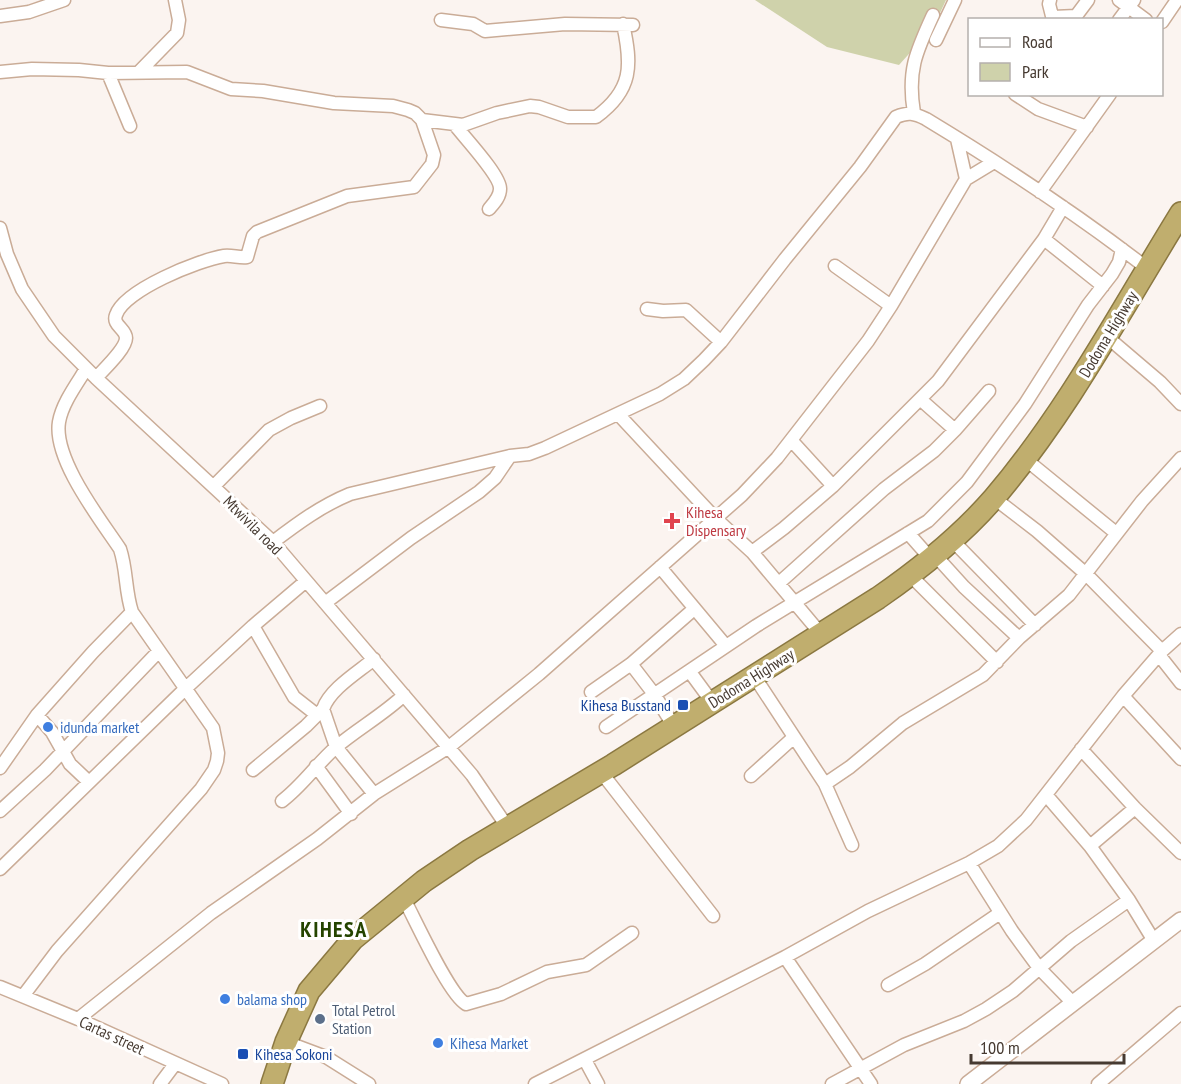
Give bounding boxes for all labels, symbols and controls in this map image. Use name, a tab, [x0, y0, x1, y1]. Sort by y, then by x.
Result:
legend	[968, 18, 1163, 96]
text: Road	[1022, 30, 1053, 53]
text: Park	[1022, 60, 1049, 83]
street label: Dodoma Highway	[1074, 287, 1142, 381]
street label: Mtwivila road	[219, 491, 287, 559]
place label: Kihesa Dispensary	[686, 502, 746, 540]
marker: Kihesa Dispensary	[663, 512, 681, 530]
street label: Dodoma Highway	[704, 644, 798, 712]
place label: Kihesa Busstand	[581, 695, 671, 715]
marker: Kihesa Busstand	[676, 698, 690, 712]
place label: idunda market	[60, 717, 140, 737]
marker: idunda market	[41, 720, 55, 734]
district label: KIHESA	[300, 915, 368, 943]
place label: balama shop	[237, 989, 307, 1009]
marker: balama shop	[218, 992, 232, 1006]
place label: Total Petrol Station	[332, 1000, 395, 1038]
street label: Cartas street	[76, 1011, 148, 1059]
marker: Total Petrol Station	[313, 1012, 327, 1026]
scale bar	[971, 1027, 1124, 1065]
place label: Kihesa Market	[450, 1033, 529, 1053]
marker: Kihesa Market	[431, 1036, 445, 1050]
text: 100 m	[980, 1036, 1020, 1059]
place label: Kihesa Sokoni	[255, 1044, 332, 1064]
marker: Kihesa Sokoni	[236, 1047, 250, 1061]

